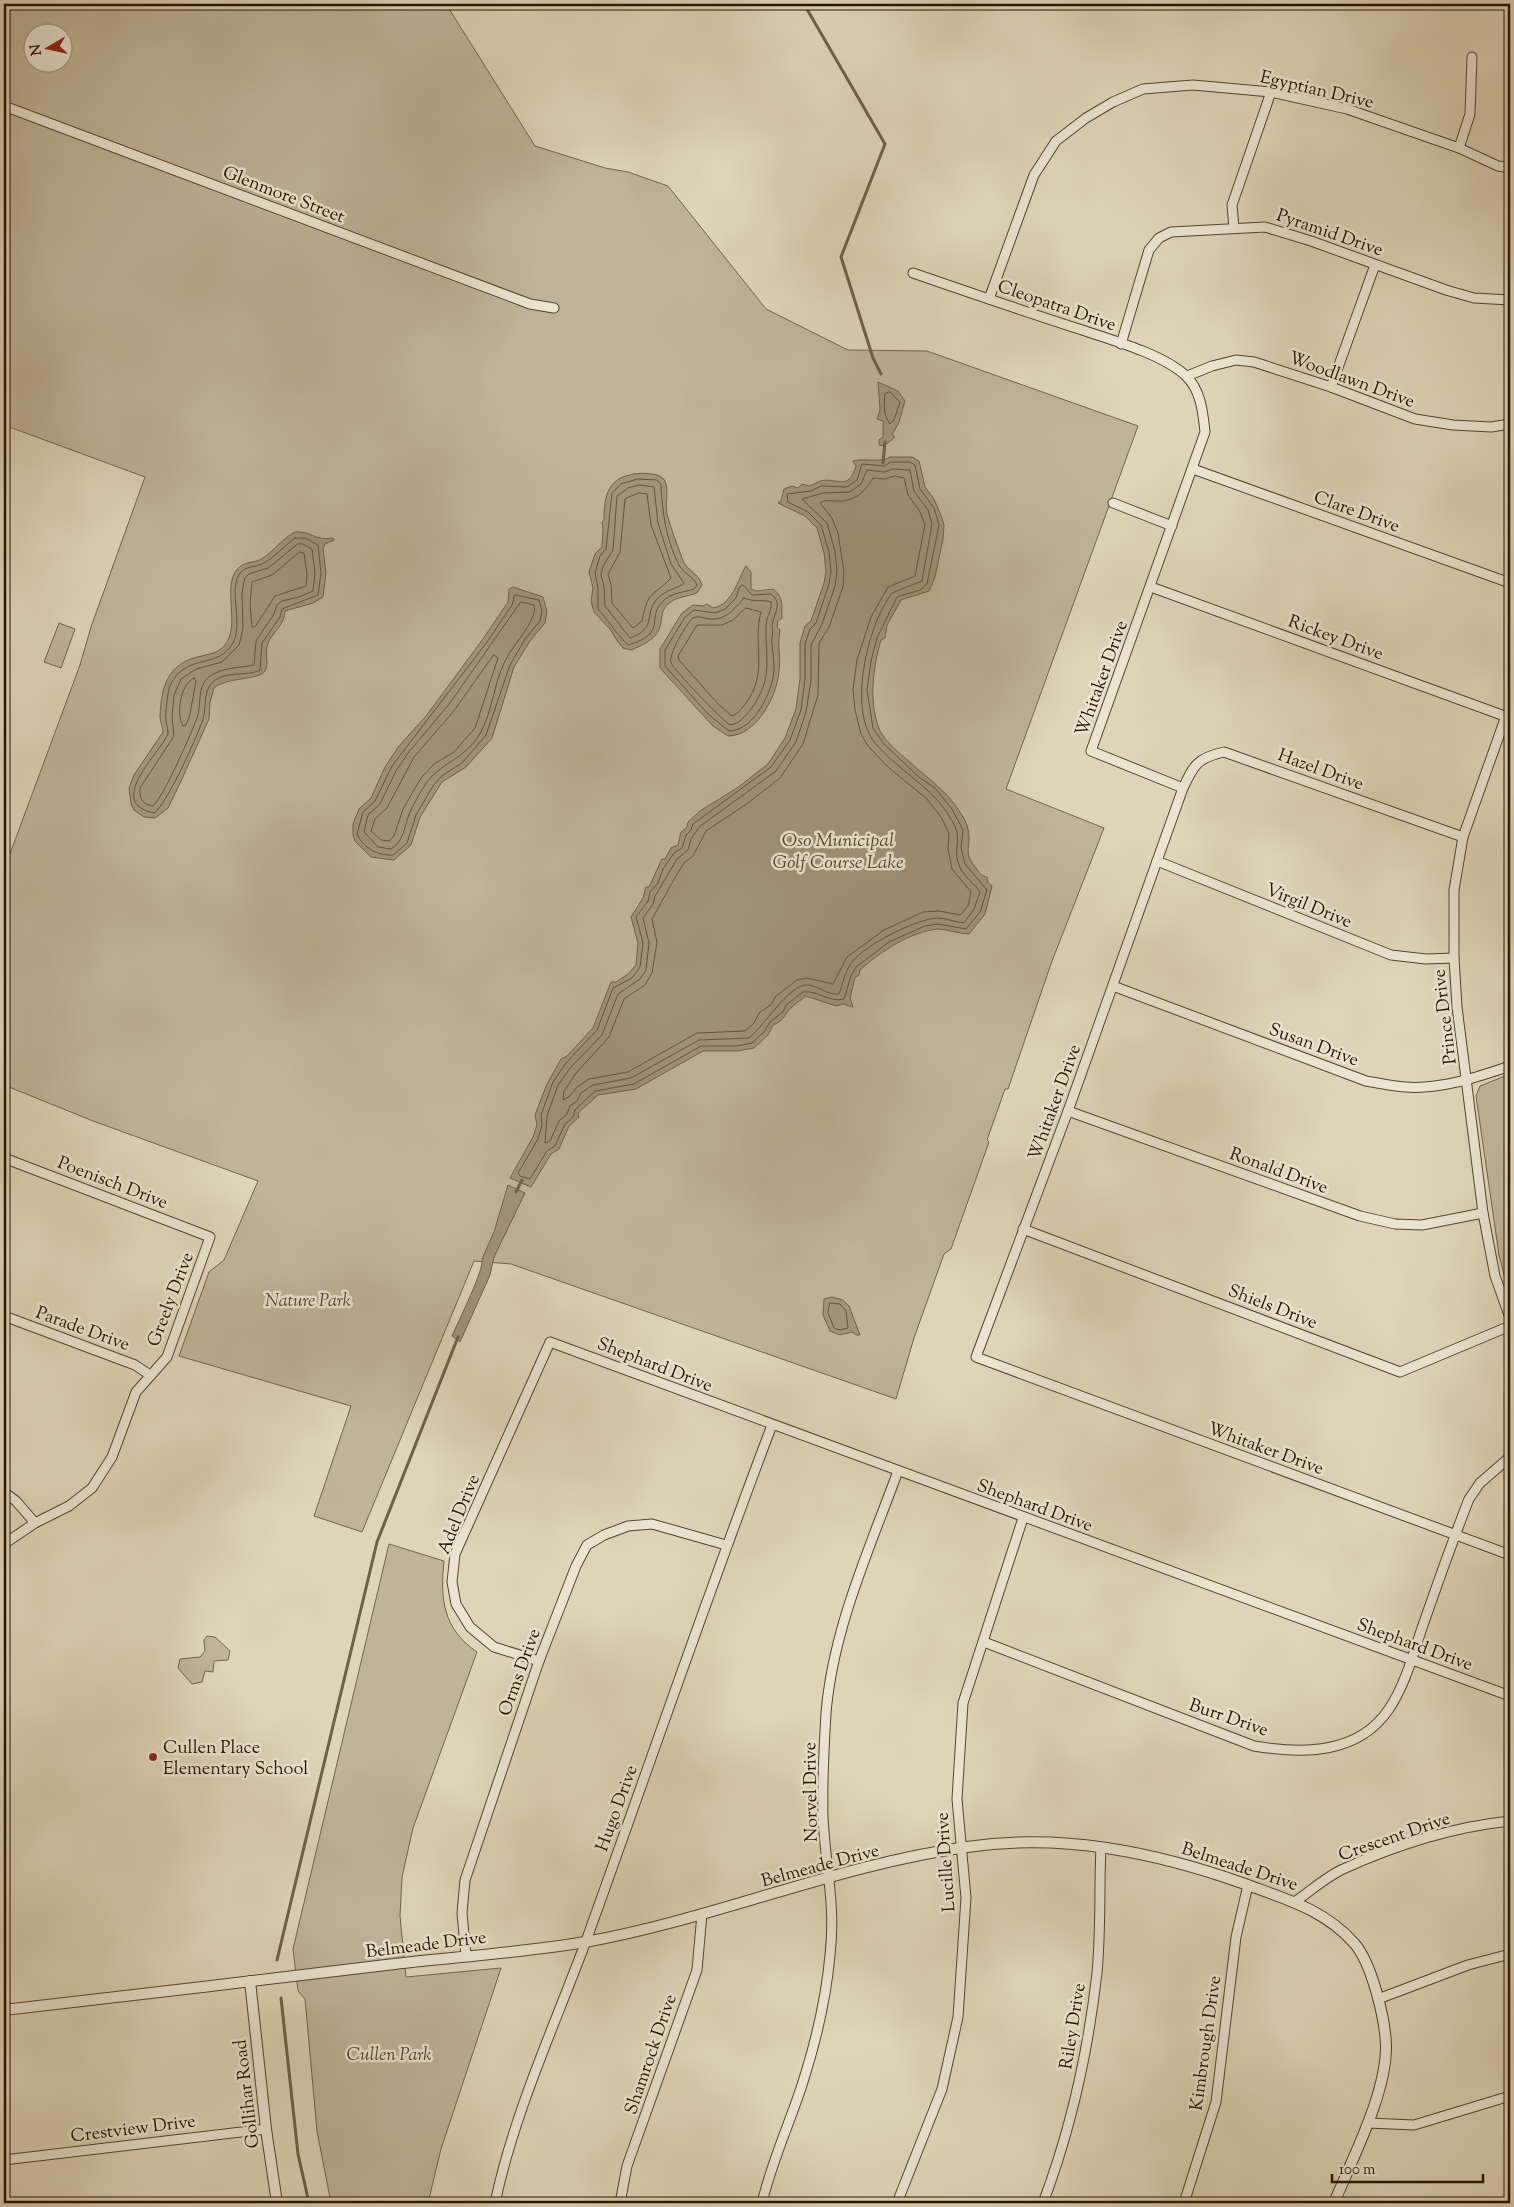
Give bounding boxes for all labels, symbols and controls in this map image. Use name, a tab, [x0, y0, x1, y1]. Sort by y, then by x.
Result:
north arrow	[22, 22, 72, 72]
text: N	[26, 43, 48, 57]
street label: Egyptian Drive	[1257, 65, 1376, 117]
street label: Glenmore Street	[219, 161, 348, 231]
street label: Pyramid Drive	[1273, 204, 1386, 264]
street label: Cleopatra Drive	[994, 274, 1119, 339]
street label: Woodlawn Drive	[1285, 346, 1418, 416]
street label: Clare Drive	[1310, 485, 1403, 540]
street label: Rickey Drive	[1284, 610, 1387, 668]
street label: Whitaker Drive	[1070, 617, 1136, 740]
street label: Hazel Drive	[1274, 743, 1367, 798]
water label: Oso Municipal Golf Course Lake	[772, 828, 904, 877]
street label: Virgil Drive	[1261, 878, 1355, 936]
street label: Prince Drive	[1427, 968, 1465, 1066]
street label: Susan Drive	[1265, 1018, 1362, 1074]
street label: Whitaker Drive	[1023, 1041, 1089, 1164]
street label: Ronald Drive	[1225, 1142, 1331, 1202]
street label: Poenisch Drive	[53, 1151, 171, 1217]
street label: Greely Drive	[142, 1249, 202, 1351]
street label: Shiels Drive	[1224, 1279, 1321, 1337]
park label: Nature Park	[265, 1289, 351, 1315]
street label: Parade Drive	[32, 1301, 133, 1359]
street label: Shephard Drive	[593, 1332, 716, 1400]
street label: Whitaker Drive	[1204, 1417, 1327, 1483]
street label: Adel Drive	[432, 1471, 488, 1559]
street label: Shephard Drive	[973, 1474, 1096, 1540]
street label: Shephard Drive	[1353, 1613, 1476, 1679]
street label: Orms Drive	[493, 1625, 549, 1720]
street label: Burr Drive	[1185, 1693, 1272, 1745]
place label: Cullen Place Elementary School	[163, 1736, 308, 1783]
street label: Norvel Drive	[798, 1742, 826, 1842]
marker: Cullen Place Elementary School	[147, 1751, 159, 1763]
street label: Hugo Drive	[590, 1762, 646, 1856]
street label: Crescent Drive	[1335, 1807, 1454, 1869]
street label: Lucille Drive	[931, 1811, 963, 1913]
street label: Belmeade Drive	[1178, 1837, 1301, 1899]
street label: Belmeade Drive	[759, 1839, 882, 1895]
street label: Belmeade Drive	[364, 1926, 488, 1966]
street label: Kimbrough Drive	[1185, 1974, 1229, 2113]
street label: Riley Drive	[1054, 1981, 1094, 2071]
street label: Shamrock Drive	[619, 1991, 685, 2118]
street label: Gollihar Road	[228, 2038, 268, 2150]
park label: Cullen Park	[347, 2043, 431, 2069]
street label: Crestview Drive	[69, 2109, 197, 2151]
scale bar	[1332, 2152, 1483, 2184]
text: 100 m	[1339, 2160, 1376, 2181]

